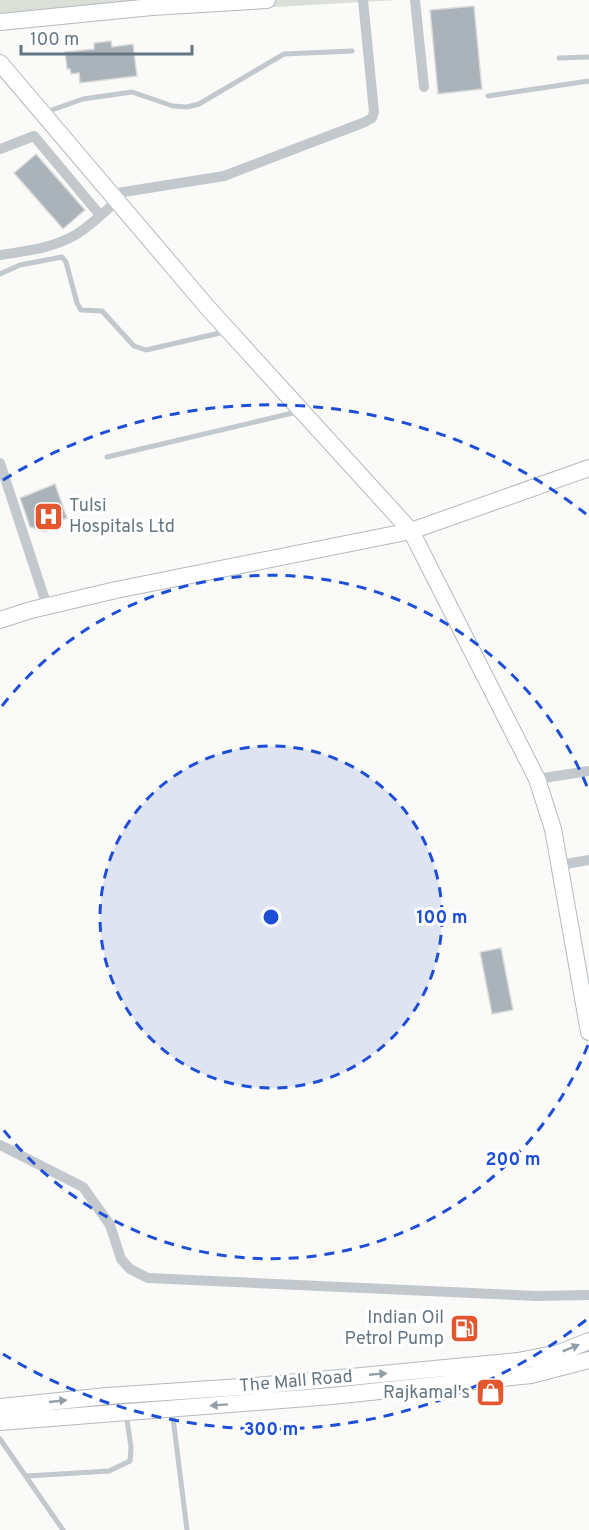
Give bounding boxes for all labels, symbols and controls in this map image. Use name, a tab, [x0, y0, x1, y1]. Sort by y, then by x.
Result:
scale bar	[21, 18, 192, 56]
text: 100 m	[30, 29, 79, 52]
place label: Tulsi Hospitals Ltd	[69, 495, 175, 539]
hospital icon: Tulsi Hospitals Ltd	[32, 500, 64, 532]
centre of rings	[261, 907, 281, 927]
text: 100 m	[416, 907, 468, 930]
text: 200 m	[485, 1149, 541, 1172]
place label: Indian Oil Petrol Pump	[344, 1307, 444, 1351]
fuel station icon: Indian Oil Petrol Pump	[449, 1312, 481, 1344]
one-way arrow	[562, 1343, 580, 1353]
street label: The Mall Road	[238, 1366, 354, 1398]
one-way arrow	[369, 1369, 388, 1379]
shop icon: Rajkamal's	[475, 1377, 507, 1409]
place label: Rajkamal's	[383, 1382, 470, 1405]
one-way arrow	[49, 1396, 68, 1406]
one-way arrow	[209, 1400, 228, 1410]
text: 300 m	[244, 1419, 298, 1442]

